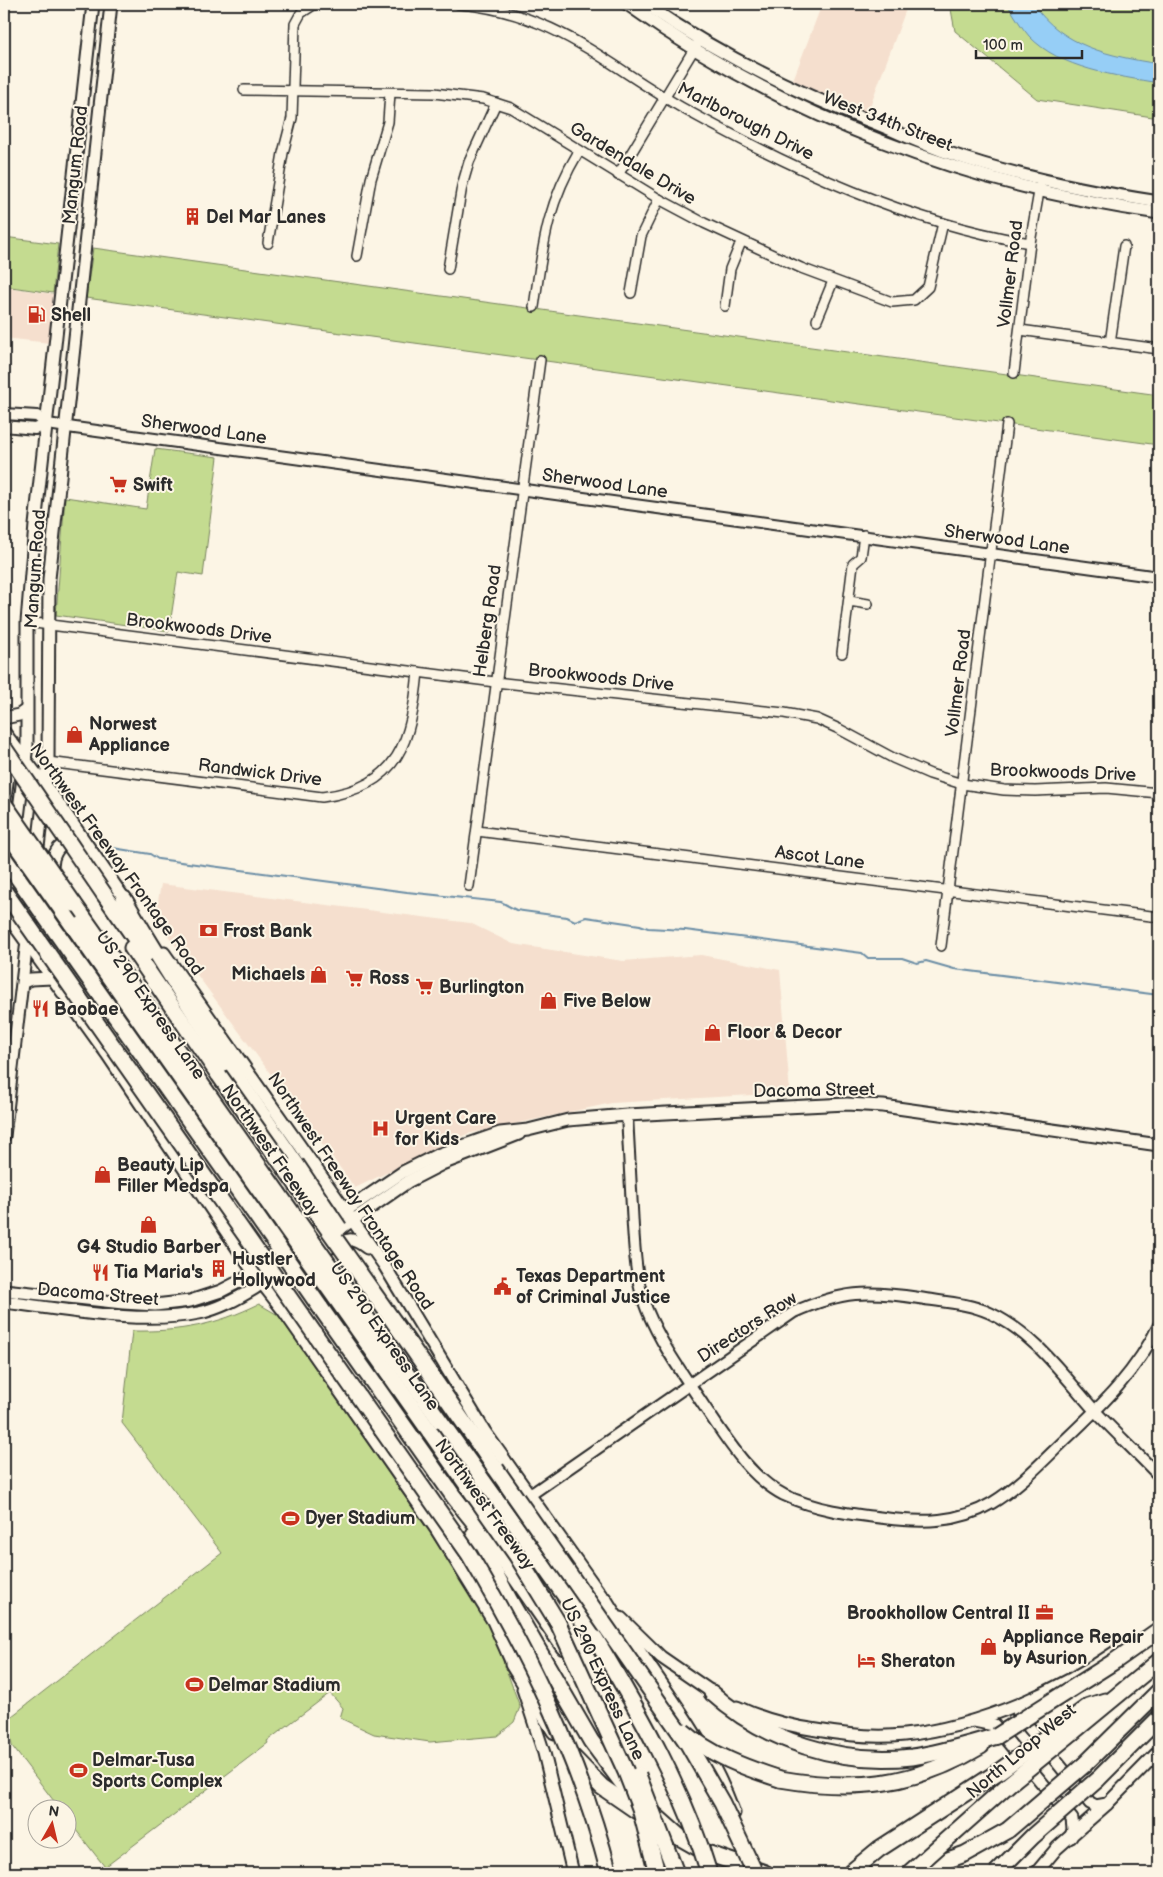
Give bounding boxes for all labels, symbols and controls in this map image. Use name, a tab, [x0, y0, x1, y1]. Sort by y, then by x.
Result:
scale bar	[976, 28, 1082, 60]
text: 100 m	[983, 36, 1023, 55]
street label: Marlborough Drive	[674, 78, 818, 165]
street label: West 34th Street	[820, 87, 956, 156]
street label: Mangum Road	[59, 105, 92, 226]
street label: Gardendale Drive	[566, 118, 700, 209]
building icon: Del Mar Lanes	[182, 207, 202, 227]
place label: Del Mar Lanes	[206, 207, 326, 228]
street label: Vollmer Road	[993, 219, 1028, 329]
fuel station icon: Shell	[27, 305, 47, 325]
place label: Shell	[51, 305, 91, 326]
street label: Sherwood Lane	[140, 410, 268, 449]
street label: Sherwood Lane	[541, 464, 669, 503]
supermarket icon: Swift	[109, 475, 129, 495]
place label: Swift	[133, 475, 173, 496]
street label: Mangum Road	[21, 509, 50, 629]
street label: Sherwood Lane	[943, 520, 1071, 559]
street label: Helberg Road	[469, 563, 506, 679]
street label: Brookwoods Drive	[125, 609, 273, 648]
street label: Vollmer Road	[941, 628, 976, 738]
street label: Brookwoods Drive	[527, 659, 675, 696]
place label: Norwest Appliance	[88, 714, 170, 756]
shop icon: Norwest Appliance	[65, 724, 85, 744]
street label: Northwest Freeway Frontage Road	[25, 739, 208, 979]
street label: Randwick Drive	[197, 754, 323, 791]
street label: Brookwoods Drive	[989, 759, 1137, 786]
street label: Ascot Lane	[774, 842, 866, 873]
bank icon: Frost Bank	[199, 921, 219, 941]
place label: Frost Bank	[223, 921, 313, 942]
street label: US 290 Express Lane	[91, 927, 210, 1084]
place label: Michaels	[231, 964, 305, 985]
shop icon: Michaels	[309, 964, 329, 984]
supermarket icon: Ross	[345, 968, 365, 988]
place label: Ross	[369, 968, 409, 989]
supermarket icon: Burlington	[415, 977, 435, 997]
place label: Burlington	[439, 977, 524, 998]
shop icon: Five Below	[539, 991, 559, 1011]
place label: Five Below	[563, 991, 651, 1012]
restaurant icon: Baobae	[30, 999, 50, 1019]
place label: Baobae	[54, 999, 119, 1020]
shop icon: Floor & Decor	[703, 1022, 723, 1042]
place label: Floor & Decor	[727, 1022, 843, 1043]
street label: Northwest Freeway Frontage Road	[263, 1069, 438, 1314]
street label: Dacoma Street	[753, 1079, 876, 1102]
street label: Northwest Freeway	[217, 1080, 324, 1221]
place label: Urgent Care for Kids	[395, 1108, 496, 1150]
hospital icon: Urgent Care for Kids	[371, 1118, 391, 1138]
place label: Beauty Lip Filler Medspa	[117, 1155, 229, 1197]
shop icon: Beauty Lip Filler Medspa	[93, 1165, 113, 1185]
shop icon: G4 Studio Barber	[139, 1214, 159, 1234]
place label: G4 Studio Barber	[77, 1237, 222, 1258]
place label: Hustler Hollywood	[232, 1249, 316, 1291]
street label: US 290 Express Lane	[325, 1258, 444, 1415]
building icon: Hustler Hollywood	[208, 1259, 228, 1279]
restaurant icon: Tia Maria's	[90, 1262, 110, 1282]
place label: Tia Maria's	[114, 1262, 203, 1283]
place label: Texas Department of Criminal Justice	[516, 1266, 670, 1308]
public building icon: Texas Department of Criminal Justice	[492, 1276, 512, 1296]
street label: Dacoma Street	[36, 1279, 160, 1310]
street label: Directors Row	[694, 1288, 801, 1367]
street label: Northwest Freeway	[430, 1435, 540, 1574]
sports icon: Dyer Stadium	[281, 1508, 301, 1528]
place label: Dyer Stadium	[305, 1508, 415, 1529]
street label: US 290 Express Lane	[556, 1595, 649, 1764]
place label: Brookhollow Central II	[847, 1603, 1030, 1624]
office icon: Brookhollow Central II	[1034, 1603, 1054, 1623]
place label: Appliance Repair by Asurion	[1002, 1627, 1144, 1669]
shop icon: Appliance Repair by Asurion	[979, 1637, 999, 1657]
hotel icon: Sheraton	[857, 1651, 877, 1671]
place label: Sheraton	[881, 1651, 955, 1672]
sports icon: Delmar Stadium	[184, 1675, 204, 1695]
place label: Delmar Stadium	[208, 1675, 341, 1696]
street label: North Loop West	[962, 1699, 1081, 1803]
place label: Delmar-Tusa Sports Complex	[92, 1750, 222, 1792]
sports icon: Delmar-Tusa Sports Complex	[68, 1760, 88, 1780]
north arrow	[28, 1800, 78, 1850]
text: N	[47, 1802, 60, 1821]

